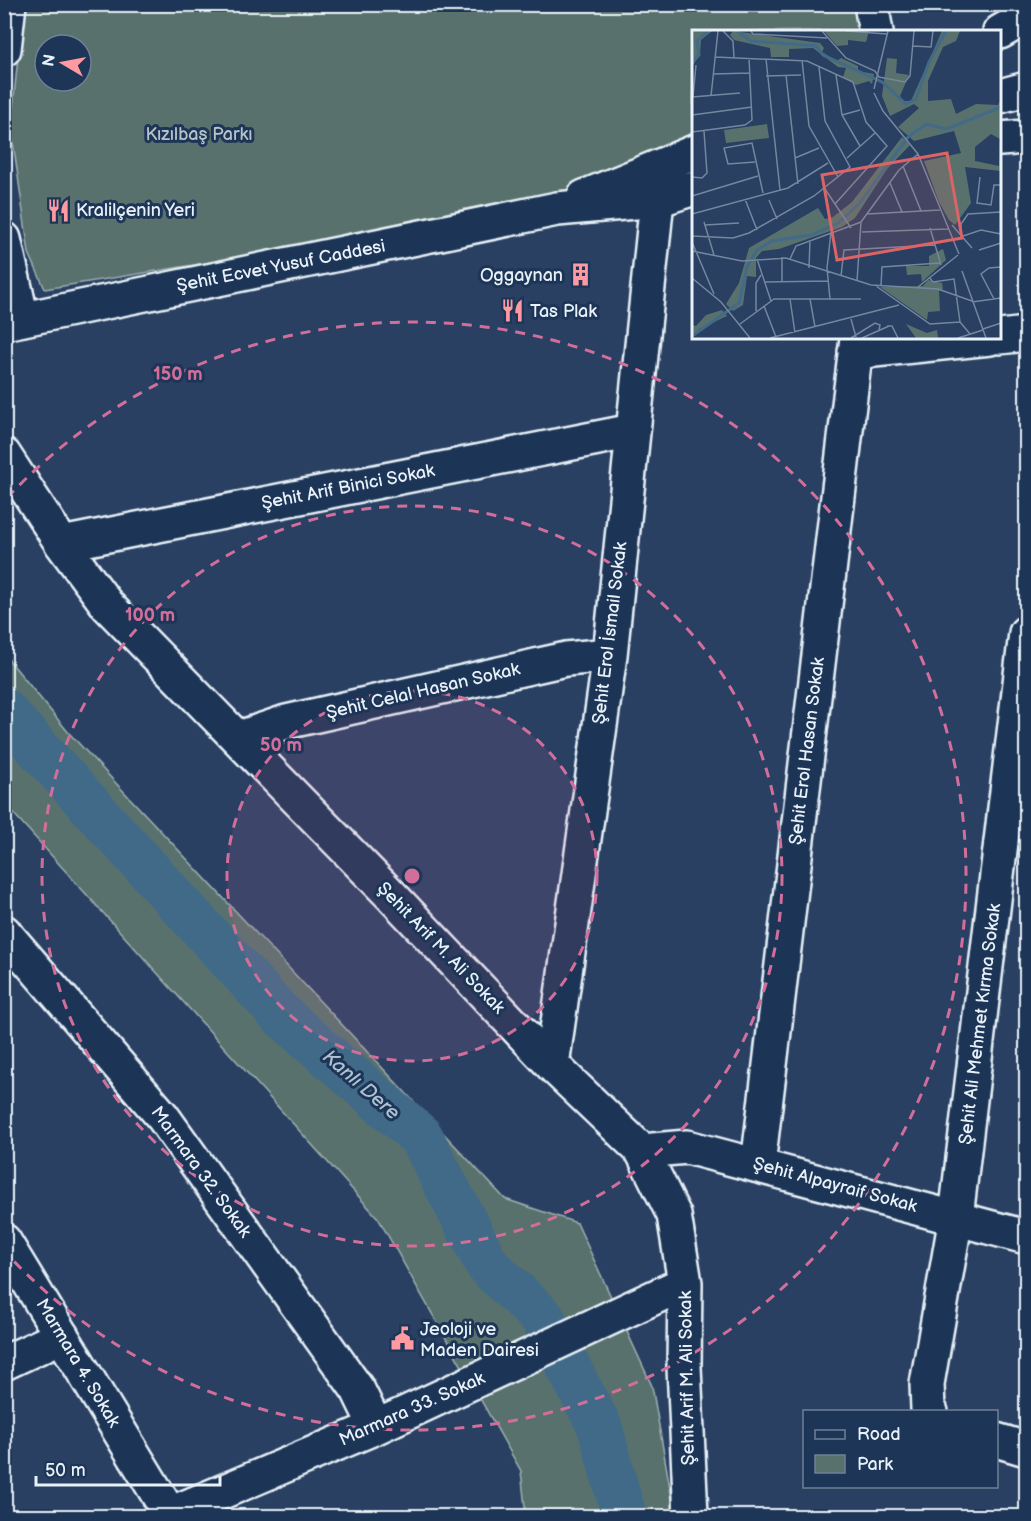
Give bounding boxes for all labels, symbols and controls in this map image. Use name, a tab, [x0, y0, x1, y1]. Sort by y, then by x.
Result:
inset map	[692, 30, 1001, 339]
north arrow	[33, 33, 93, 93]
text: N	[39, 53, 60, 68]
park label: Kızılbaş Parkı	[145, 124, 253, 145]
restaurant icon: Kralilçenin Yeri	[45, 197, 71, 223]
place label: Kralilçenin Yeri	[76, 200, 195, 221]
street label: Şehit Ecvet Yusuf Caddesi	[175, 235, 387, 297]
building icon: Oggaynan	[568, 262, 594, 288]
place label: Oggaynan	[480, 265, 563, 286]
restaurant icon: Tas Plak	[499, 298, 525, 324]
place label: Tas Plak	[530, 301, 597, 322]
text: 150 m	[153, 364, 203, 385]
street label: Şehit Arif Binici Sokak	[260, 460, 437, 514]
street label: Şehit Erol İsmail Sokak	[587, 540, 632, 725]
text: 100 m	[125, 605, 175, 626]
street label: Şehit Erol Hasan Sokak	[785, 656, 829, 846]
street label: Şehit Celal Hasan Sokak	[324, 658, 522, 724]
text: 50 m	[260, 735, 302, 756]
centre of rings	[402, 866, 422, 886]
street label: Şehit Arif M. Ali Sokak	[373, 878, 509, 1018]
street label: Şehit Ali Mehmet Kırma Sokak	[955, 902, 1005, 1146]
water label: Kanlı Dere	[317, 1045, 405, 1125]
street label: Marmara 32. Sokak	[146, 1102, 256, 1242]
street label: Şehit Alpayraif Sokak	[751, 1153, 920, 1217]
street label: Şehit Arif M. Ali Sokak	[675, 1290, 699, 1465]
street label: Marmara 4. Sokak	[31, 1295, 125, 1431]
place label: Jeoloji ve Maden Dairesi	[420, 1319, 539, 1361]
public building icon: Jeoloji ve Maden Dairesi	[389, 1326, 415, 1352]
street label: Marmara 33. Sokak	[336, 1367, 488, 1451]
legend	[803, 1410, 998, 1488]
text: Road	[857, 1424, 901, 1445]
scale bar	[36, 1449, 220, 1487]
text: Park	[857, 1454, 893, 1475]
text: 50 m	[45, 1460, 86, 1481]

